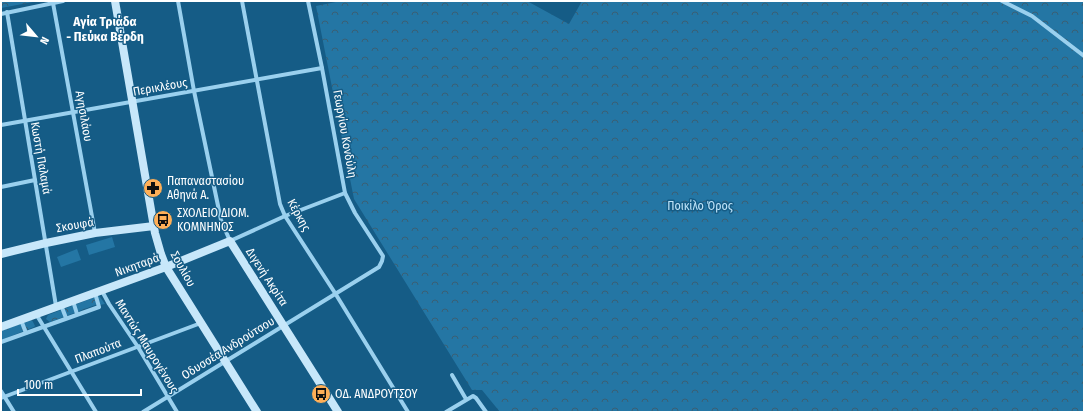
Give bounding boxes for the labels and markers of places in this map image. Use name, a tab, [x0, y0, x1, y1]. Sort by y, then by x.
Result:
place label: Παπαναστασίου Αθηνά Α.	[167, 174, 244, 202]
pharmacy icon: Παπαναστασίου Αθηνά Α.	[142, 177, 164, 199]
place label: ΣΧΟΛΕΙΟ ΔΙΟΜ. ΚΟΜΝΗΝΟΣ	[177, 206, 249, 234]
bus stop icon: ΣΧΟΛΕΙΟ ΔΙΟΜ. ΚΟΜΝΗΝΟΣ	[152, 209, 174, 231]
bus stop icon: ΟΔ. ΑΝΔΡΟΥΤΣΟΥ	[310, 383, 332, 405]
place label: ΟΔ. ΑΝΔΡΟΥΤΣΟΥ	[335, 387, 417, 401]

